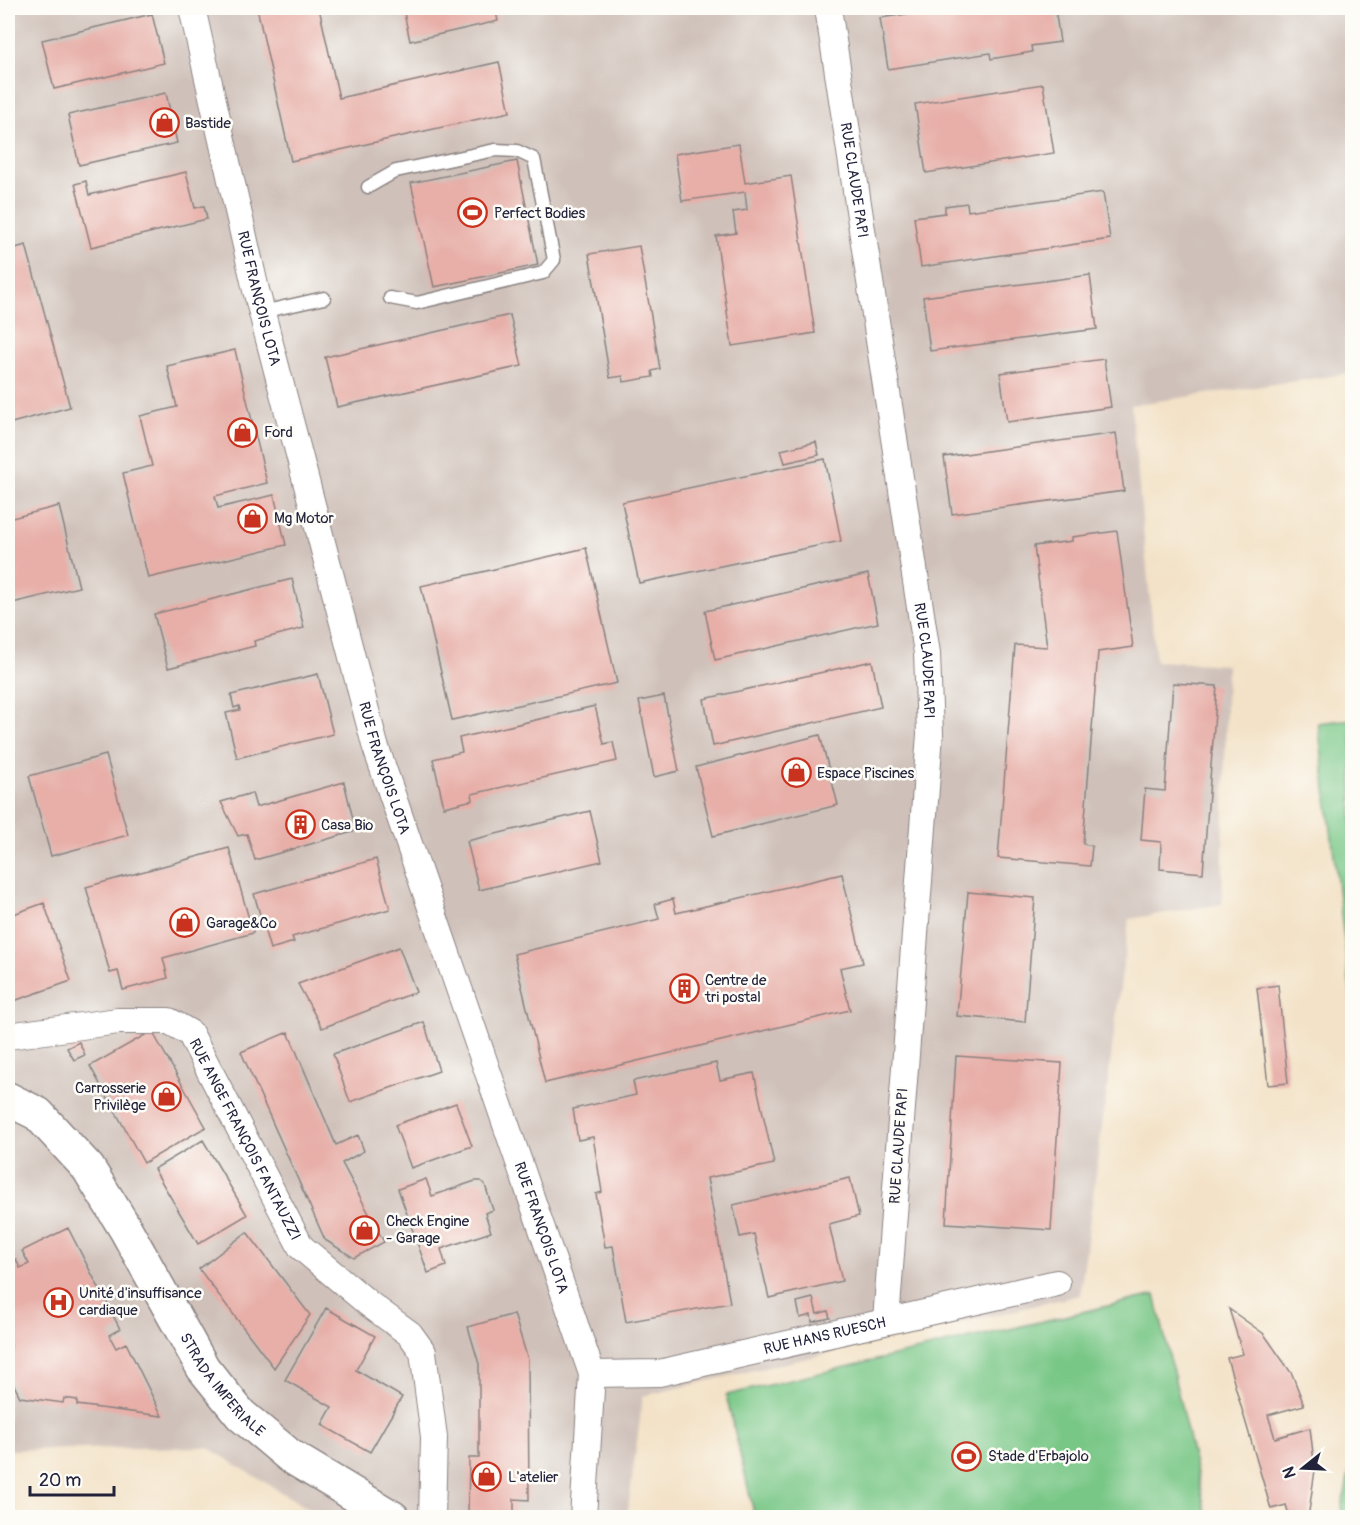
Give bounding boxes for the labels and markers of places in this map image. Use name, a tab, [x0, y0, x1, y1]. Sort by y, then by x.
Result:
shop icon: Bastide	[148, 107, 180, 139]
place label: Bastide	[185, 114, 231, 133]
sports icon: Perfect Bodies	[457, 197, 489, 229]
place label: Perfect Bodies	[494, 204, 586, 223]
shop icon: Ford	[227, 416, 259, 448]
place label: Ford	[264, 423, 293, 442]
shop icon: Mg Motor	[237, 502, 269, 534]
place label: Mg Motor	[274, 509, 335, 528]
shop icon: Espace Piscines	[780, 757, 812, 789]
place label: Espace Piscines	[817, 764, 915, 783]
building icon: Casa Bio	[284, 809, 316, 841]
place label: Casa Bio	[321, 816, 373, 835]
shop icon: Garage&Co	[169, 907, 201, 939]
place label: Garage&Co	[206, 914, 277, 933]
place label: Centre de tri postal	[704, 971, 767, 1007]
building icon: Centre de tri postal	[668, 973, 700, 1005]
place label: Carrosserie Privilège	[75, 1079, 147, 1115]
shop icon: Carrosserie Privilège	[151, 1081, 183, 1113]
place label: Check Engine - Garage	[386, 1212, 470, 1248]
shop icon: Check Engine - Garage	[349, 1214, 381, 1246]
place label: Unité d'insuffisance cardiaque	[79, 1284, 202, 1320]
hospital icon: Unité d'insuffisance cardiaque	[42, 1286, 74, 1318]
sports icon: Stade d'Erbajolo	[951, 1440, 983, 1472]
place label: Stade d'Erbajolo	[988, 1447, 1089, 1466]
shop icon: L'atelier	[471, 1461, 503, 1493]
place label: L'atelier	[508, 1468, 559, 1487]

